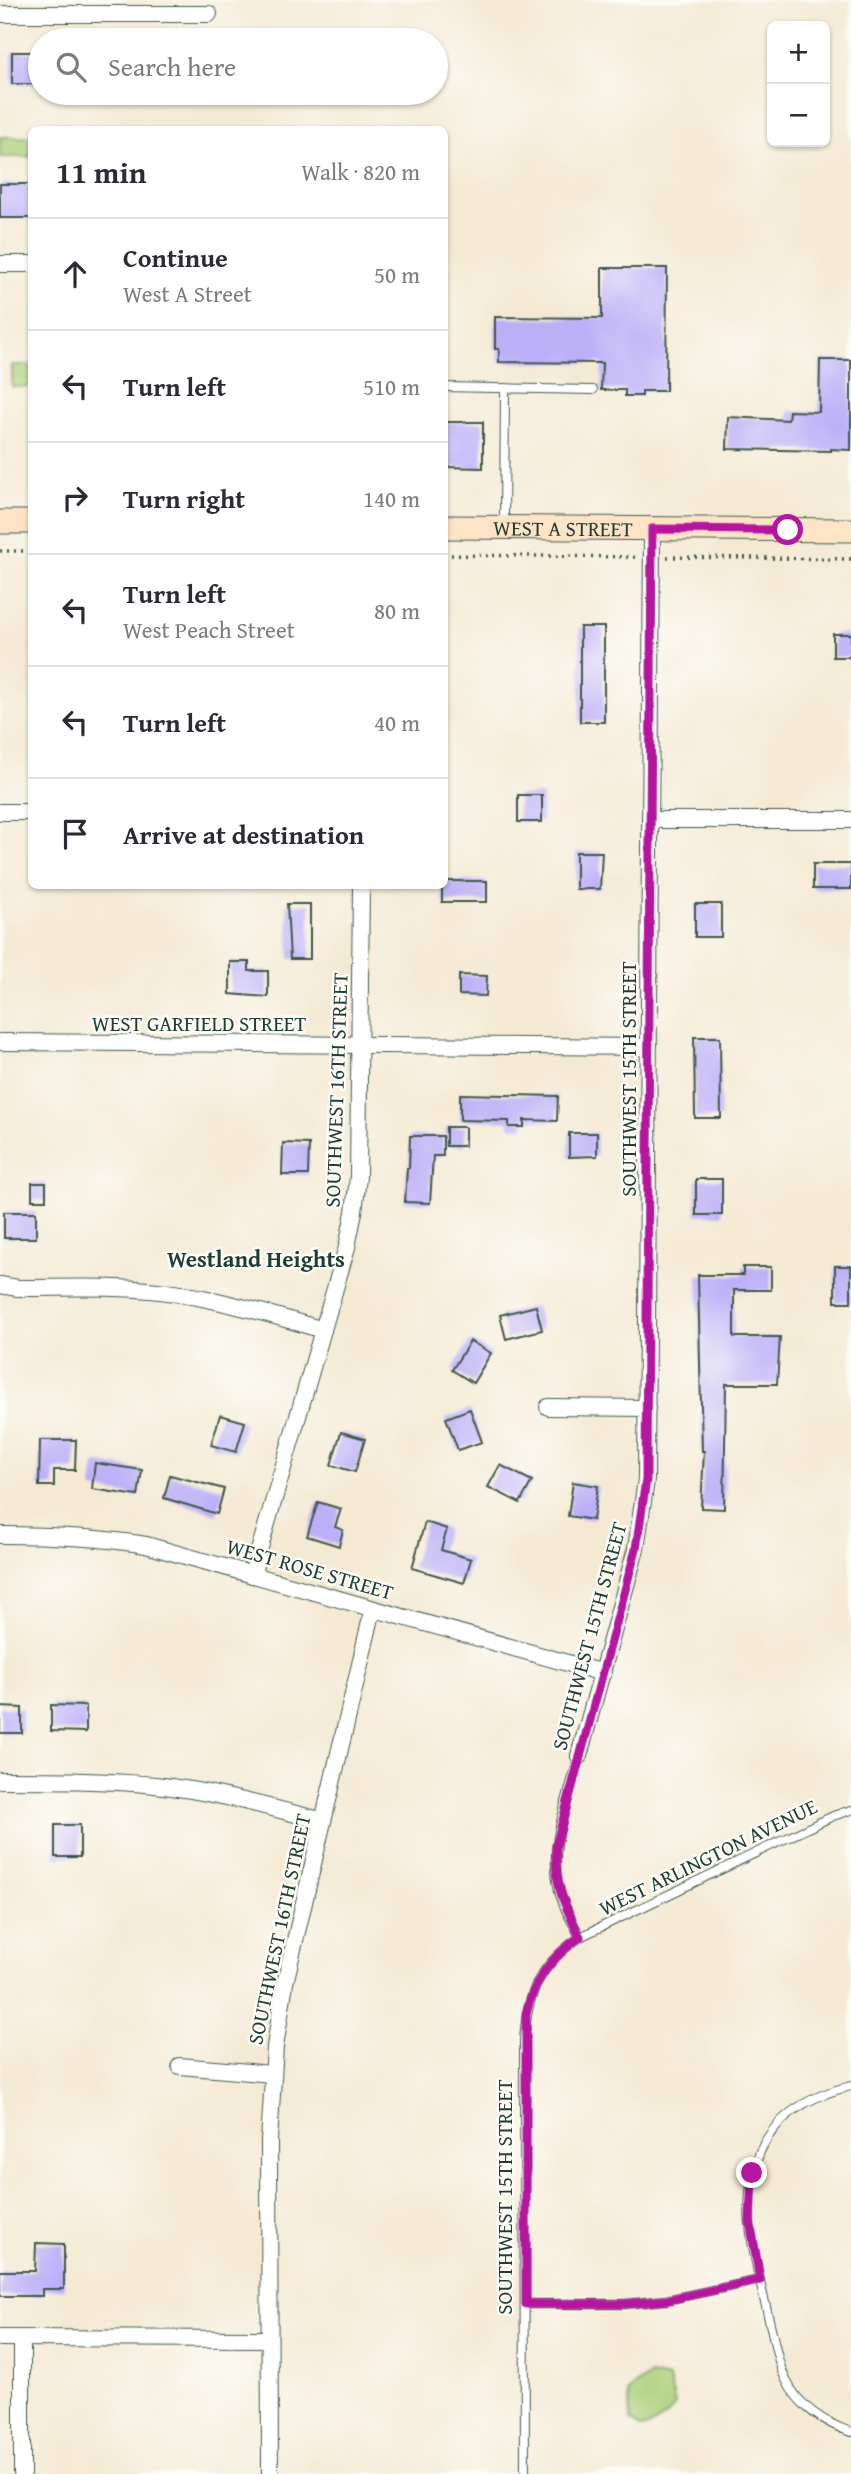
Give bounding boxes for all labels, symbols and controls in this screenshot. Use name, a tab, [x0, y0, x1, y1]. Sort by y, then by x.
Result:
map controls	[767, 21, 830, 147]
button: +	[767, 21, 830, 84]
search box	[28, 28, 448, 105]
text: Search here	[108, 47, 236, 86]
icon: search	[52, 48, 90, 86]
button: −	[767, 84, 830, 147]
text: 11 min	[56, 150, 146, 194]
text: Walk · 820 m	[301, 155, 420, 188]
text: Continue	[123, 238, 228, 277]
icon: ahead	[56, 255, 94, 293]
text: 50 m	[374, 258, 420, 291]
text: West A Street	[123, 277, 252, 310]
icon: left	[56, 367, 94, 405]
text: Turn left	[123, 367, 226, 406]
text: 510 m	[363, 370, 420, 403]
icon: right	[56, 479, 94, 517]
text: Turn right	[123, 479, 245, 518]
text: 140 m	[363, 482, 420, 515]
street label: WEST A STREET	[493, 512, 633, 544]
route start	[772, 514, 803, 545]
text: Turn left	[123, 574, 226, 613]
icon: left	[56, 591, 94, 629]
text: 80 m	[374, 594, 420, 627]
text: West Peach Street	[123, 613, 295, 646]
icon: left	[56, 703, 94, 741]
text: Turn left	[123, 703, 226, 742]
text: 40 m	[374, 706, 420, 739]
icon: arrive	[56, 815, 94, 853]
text: Arrive at destination	[123, 815, 364, 854]
street label: SOUTHWEST 15TH STREET	[613, 961, 644, 1197]
street label: SOUTHWEST 16TH STREET	[316, 972, 356, 1208]
street label: WEST GARFIELD STREET	[92, 1008, 306, 1039]
district label: Westland Heights	[167, 1242, 345, 1275]
street label: SOUTHWEST 15TH STREET	[544, 1518, 634, 1754]
street label: WEST ROSE STREET	[223, 1530, 397, 1608]
street label: WEST ARLINGTON AVENUE	[594, 1790, 823, 1923]
street label: SOUTHWEST 16TH STREET	[239, 1810, 319, 2047]
street label: SOUTHWEST 15TH STREET	[489, 2079, 520, 2315]
route end	[736, 2157, 767, 2188]

